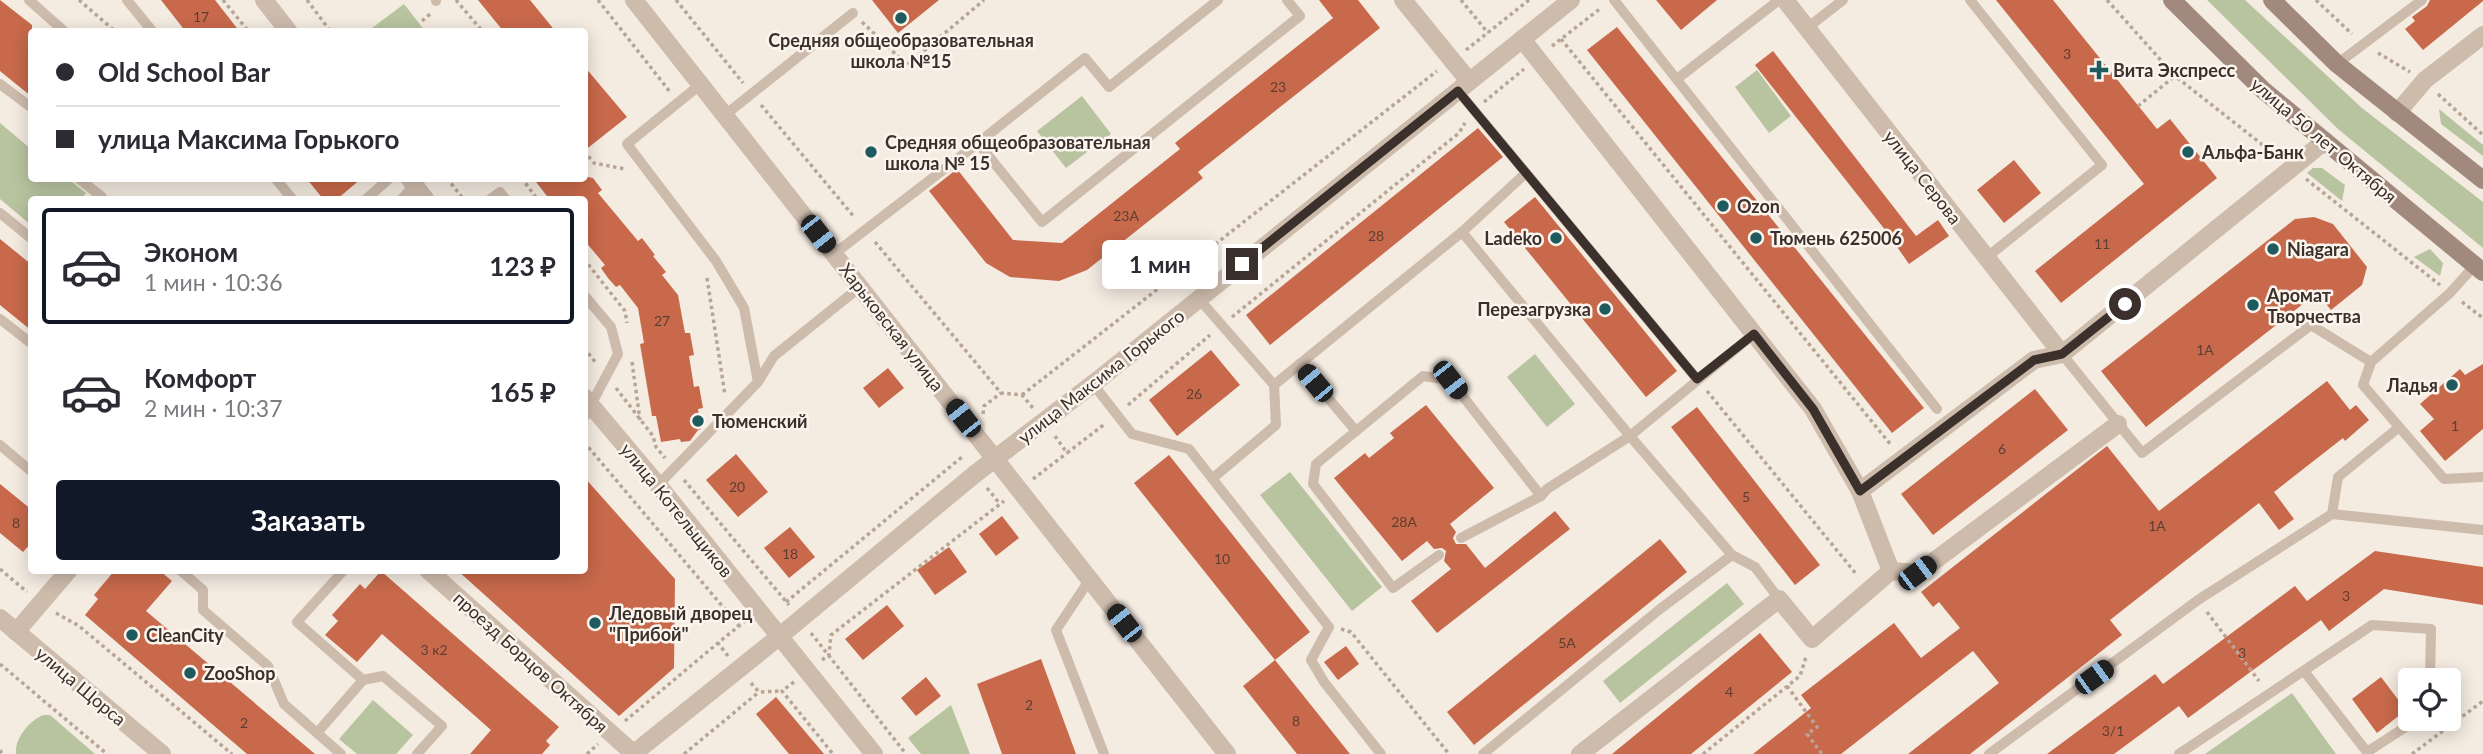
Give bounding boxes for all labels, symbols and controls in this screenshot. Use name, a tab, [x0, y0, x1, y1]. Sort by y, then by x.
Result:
house number: 17	[193, 8, 209, 25]
marker: Средняя общеобразовательная школа №15	[893, 10, 909, 26]
place label: Средняя общеобразовательная школа №15	[768, 29, 1034, 72]
house number: 3	[2063, 45, 2071, 62]
text: Old School Bar	[98, 56, 270, 88]
place label: Вита Экспресс	[2113, 59, 2235, 81]
marker: Вита Экспресс	[2091, 62, 2107, 78]
street label: улица 50 лет Октября	[2247, 73, 2401, 207]
house number: 23	[1270, 78, 1286, 95]
text: улица Максима Горького	[98, 123, 400, 155]
street label: улица Серова	[1879, 126, 1967, 228]
place label: Средняя общеобразовательная школа № 15	[885, 131, 1151, 174]
place label: Альфа-Банк	[2201, 141, 2304, 163]
marker: Средняя общеобразовательная школа № 15	[863, 144, 879, 160]
marker: Альфа-Банк	[2180, 144, 2196, 160]
place label: Ozon	[1737, 195, 1780, 217]
marker: Ozon	[1715, 198, 1731, 214]
house number: 23А	[1113, 207, 1139, 224]
car	[797, 211, 840, 257]
house number: 28	[1368, 227, 1384, 244]
place label: Ladeko	[1484, 227, 1542, 249]
place label: Тюмень 625006	[1770, 227, 1902, 249]
marker: Ladeko	[1548, 230, 1564, 246]
marker: Тюмень 625006	[1748, 230, 1764, 246]
icon: car	[60, 235, 123, 298]
house number: 11	[2094, 235, 2110, 252]
text: Эконом	[144, 236, 238, 268]
place label: Niagara	[2287, 238, 2349, 260]
callout: 1 мин	[1102, 240, 1218, 288]
marker: Niagara	[2265, 241, 2281, 257]
route end	[1226, 248, 1258, 280]
text: 123 ₽	[489, 250, 556, 282]
text: 1 мин	[1129, 250, 1191, 278]
street label: Харьковская улица	[835, 258, 949, 396]
text: 1 мин · 10:36	[144, 268, 283, 296]
place label: Аромат Творчества	[2266, 284, 2361, 327]
route start	[2109, 288, 2141, 320]
marker: Аромат Творчества	[2245, 297, 2261, 313]
place label: Перезагрузка	[1477, 298, 1591, 320]
marker: Перезагрузка	[1597, 301, 1613, 317]
street label: улица Максима Горького	[1013, 304, 1189, 448]
house number: 27	[654, 312, 670, 329]
house number: 1А	[2196, 341, 2214, 358]
car	[1429, 357, 1472, 403]
car	[1294, 360, 1337, 406]
icon: car	[60, 361, 123, 424]
text: Комфорт	[144, 362, 256, 394]
place label: Ладья	[2386, 374, 2438, 396]
text: 165 ₽	[489, 376, 556, 408]
marker: Ладья	[2444, 377, 2460, 393]
house number: 26	[1186, 385, 1202, 402]
text: 2 мин · 10:37	[144, 394, 283, 422]
car	[942, 395, 985, 441]
place label: Тюменский	[712, 410, 808, 432]
marker: Тюменский	[690, 413, 706, 429]
house number: 1	[2451, 417, 2459, 434]
street label: улица Котельщиков	[616, 438, 738, 582]
house number: 6	[1998, 440, 2006, 457]
house number: 20	[729, 478, 745, 495]
button: Заказать	[56, 480, 560, 560]
house number: 5	[1742, 488, 1750, 505]
house number: 28А	[1391, 513, 1417, 530]
house number: 8	[12, 514, 20, 531]
house number: 1А	[2148, 517, 2166, 534]
house number: 18	[782, 545, 798, 562]
house number: 10	[1214, 550, 1230, 567]
car	[1894, 552, 1941, 594]
street label: проезд Борцов Октября	[449, 587, 613, 737]
house number: 3	[2342, 587, 2350, 604]
car	[1103, 600, 1146, 646]
place label: Ледовый дворец "Прибой"	[608, 602, 752, 645]
marker: Ледовый дворец "Прибой"	[587, 615, 603, 631]
place label: CleanCity	[146, 624, 224, 646]
marker: CleanCity	[124, 627, 140, 643]
house number: 5А	[1558, 634, 1576, 651]
house number: 3 к2	[420, 641, 448, 658]
street label: улица Щорса	[31, 642, 131, 730]
house number: 3	[2238, 644, 2246, 661]
car	[2071, 656, 2118, 698]
place label: ZooShop	[204, 662, 275, 684]
marker: ZooShop	[182, 665, 198, 681]
map controls	[2398, 668, 2461, 731]
button: locate	[2398, 668, 2461, 731]
house number: 4	[1725, 683, 1733, 700]
house number: 2	[1025, 696, 1033, 713]
house number: 8	[1292, 712, 1300, 729]
house number: 2	[240, 714, 248, 731]
house number: 3/1	[2102, 722, 2124, 739]

